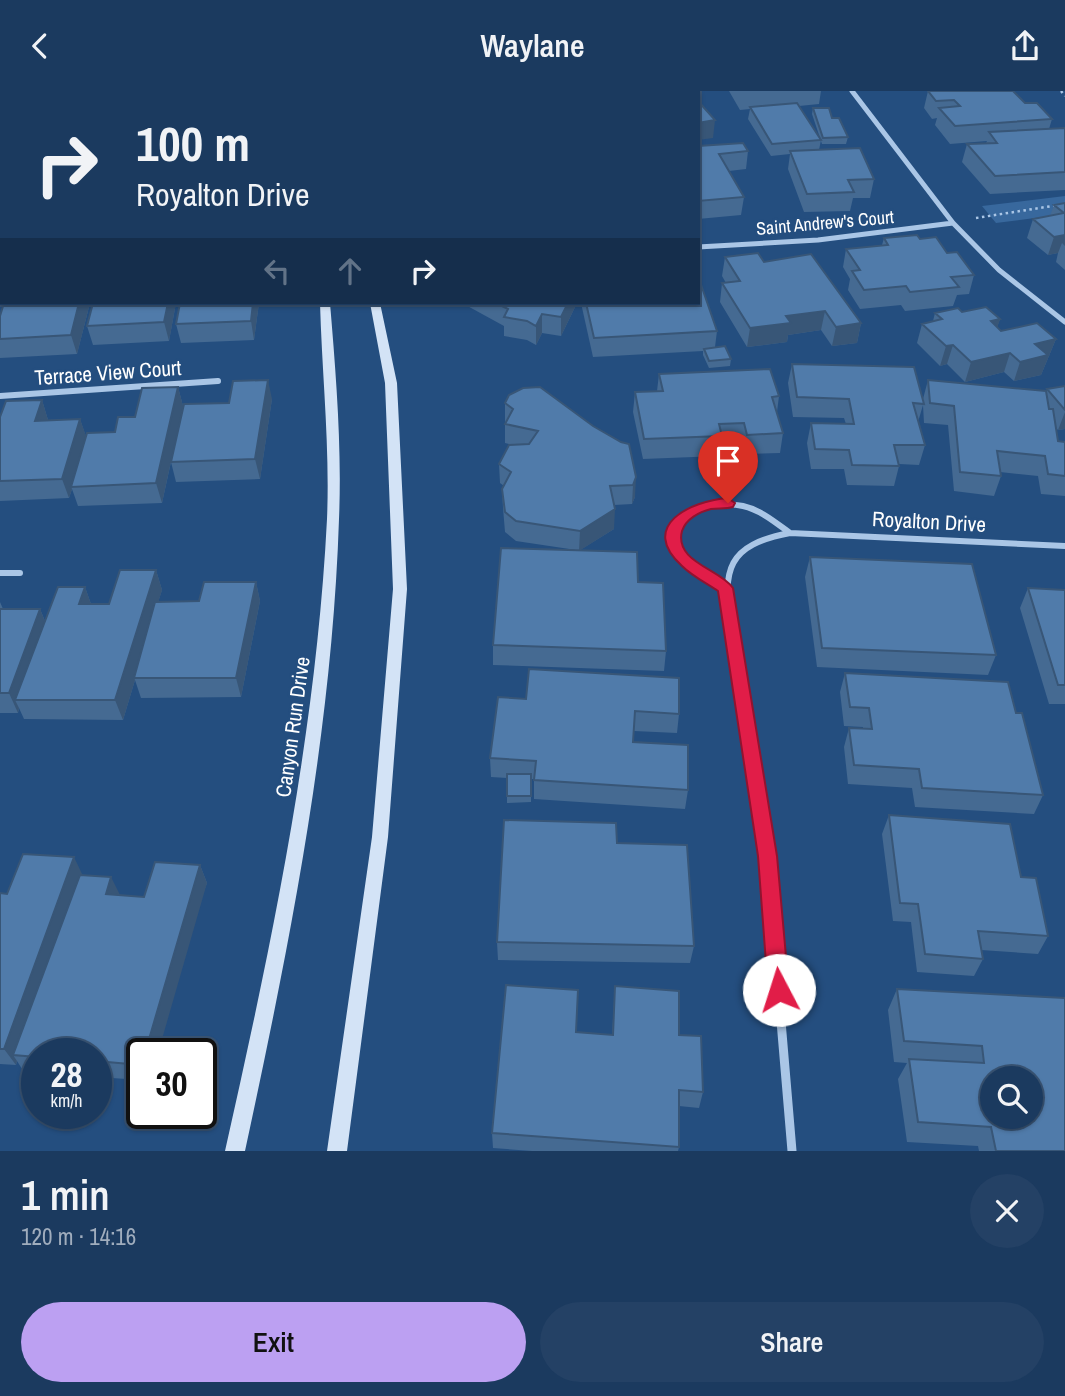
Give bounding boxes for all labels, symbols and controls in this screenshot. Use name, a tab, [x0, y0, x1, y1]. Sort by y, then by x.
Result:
text: Waylane	[480, 24, 585, 67]
icon: back	[21, 27, 59, 65]
icon: share	[1006, 27, 1044, 65]
text: 100 m	[136, 110, 250, 176]
icon: right	[21, 119, 112, 210]
text: Royalton Drive	[136, 173, 310, 216]
street label: Saint Andrew's Court	[755, 204, 895, 241]
icon: left	[258, 252, 296, 290]
icon: ahead	[331, 252, 369, 290]
icon: right	[404, 252, 442, 290]
street label: Terrace View Court	[34, 353, 183, 392]
pin	[698, 431, 758, 503]
icon: arrive	[709, 442, 747, 480]
street label: Royalton Drive	[871, 504, 987, 539]
street label: Canyon Run Drive	[268, 655, 317, 799]
position arrow	[742, 953, 816, 1027]
speed limit sign: 30	[126, 1038, 217, 1129]
text: 28	[51, 1051, 82, 1098]
map controls	[980, 1066, 1043, 1129]
button: search	[980, 1066, 1043, 1129]
text: km/h	[51, 1088, 83, 1113]
text: 1 min	[21, 1167, 110, 1223]
button: close	[970, 1174, 1044, 1248]
text: 120 m · 14:16	[21, 1221, 136, 1252]
button: Exit	[21, 1302, 526, 1382]
button: Share	[540, 1302, 1044, 1382]

